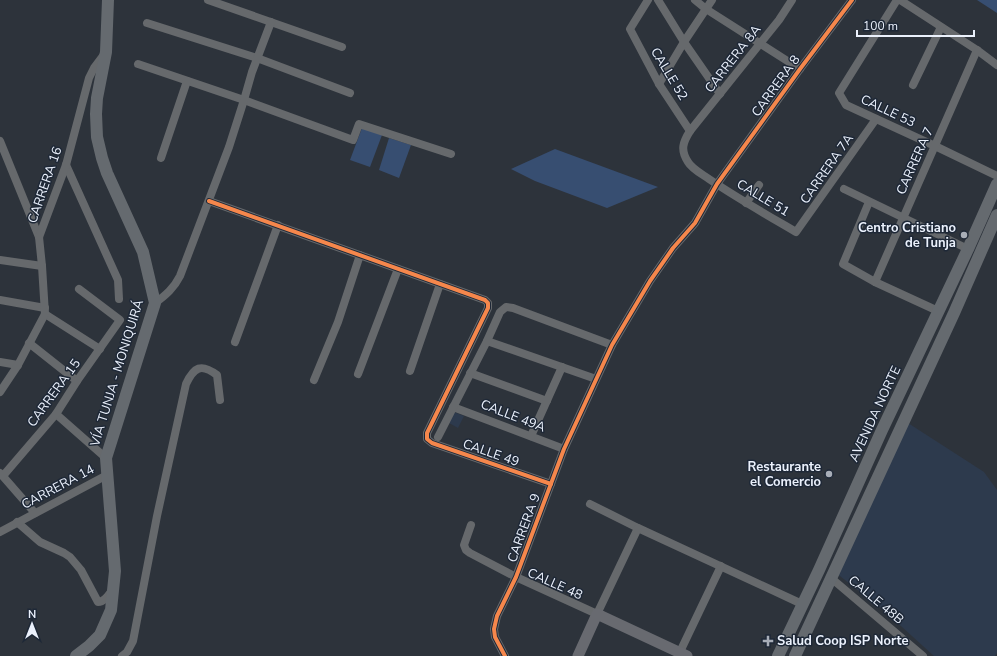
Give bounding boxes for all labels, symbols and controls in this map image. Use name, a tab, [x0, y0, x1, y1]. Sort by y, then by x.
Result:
scale bar	[857, 12, 974, 38]
text: 100 m	[863, 18, 898, 34]
street label: CARRERA 8A	[701, 21, 766, 97]
street label: CALLE 52	[646, 44, 692, 104]
street label: CARRERA 8	[748, 51, 805, 120]
street label: CALLE 53	[858, 90, 918, 132]
street label: CARRERA 7	[892, 124, 938, 198]
street label: CARRERA 7A	[796, 130, 858, 208]
street label: CARRERA 16	[23, 144, 67, 226]
street label: CALLE 51	[733, 175, 793, 221]
place label: Centro Cristiano de Tunja	[858, 219, 956, 252]
marker: Centro Cristiano de Tunja	[959, 230, 969, 240]
street label: VÍA TUNJA - MONIQUIRÁ	[85, 297, 148, 450]
street label: CARRERA 15	[23, 355, 85, 431]
street label: AVENIDA NORTE	[845, 363, 905, 465]
street label: CALLE 49A	[478, 395, 549, 437]
street label: CALLE 49	[460, 435, 522, 471]
place label: Restaurante el Comercio	[748, 458, 821, 491]
street label: CARRERA 14	[18, 460, 98, 514]
marker: Restaurante el Comercio	[824, 469, 834, 479]
street label: CARRERA 9	[503, 491, 545, 565]
street label: CALLE 48	[525, 564, 586, 604]
street label: CALLE 48B	[844, 571, 908, 629]
north arrow	[12, 604, 52, 644]
text: N	[28, 607, 36, 622]
place label: Salud Coop ISP Norte	[777, 632, 908, 650]
marker: Salud Coop ISP Norte	[762, 635, 774, 647]

